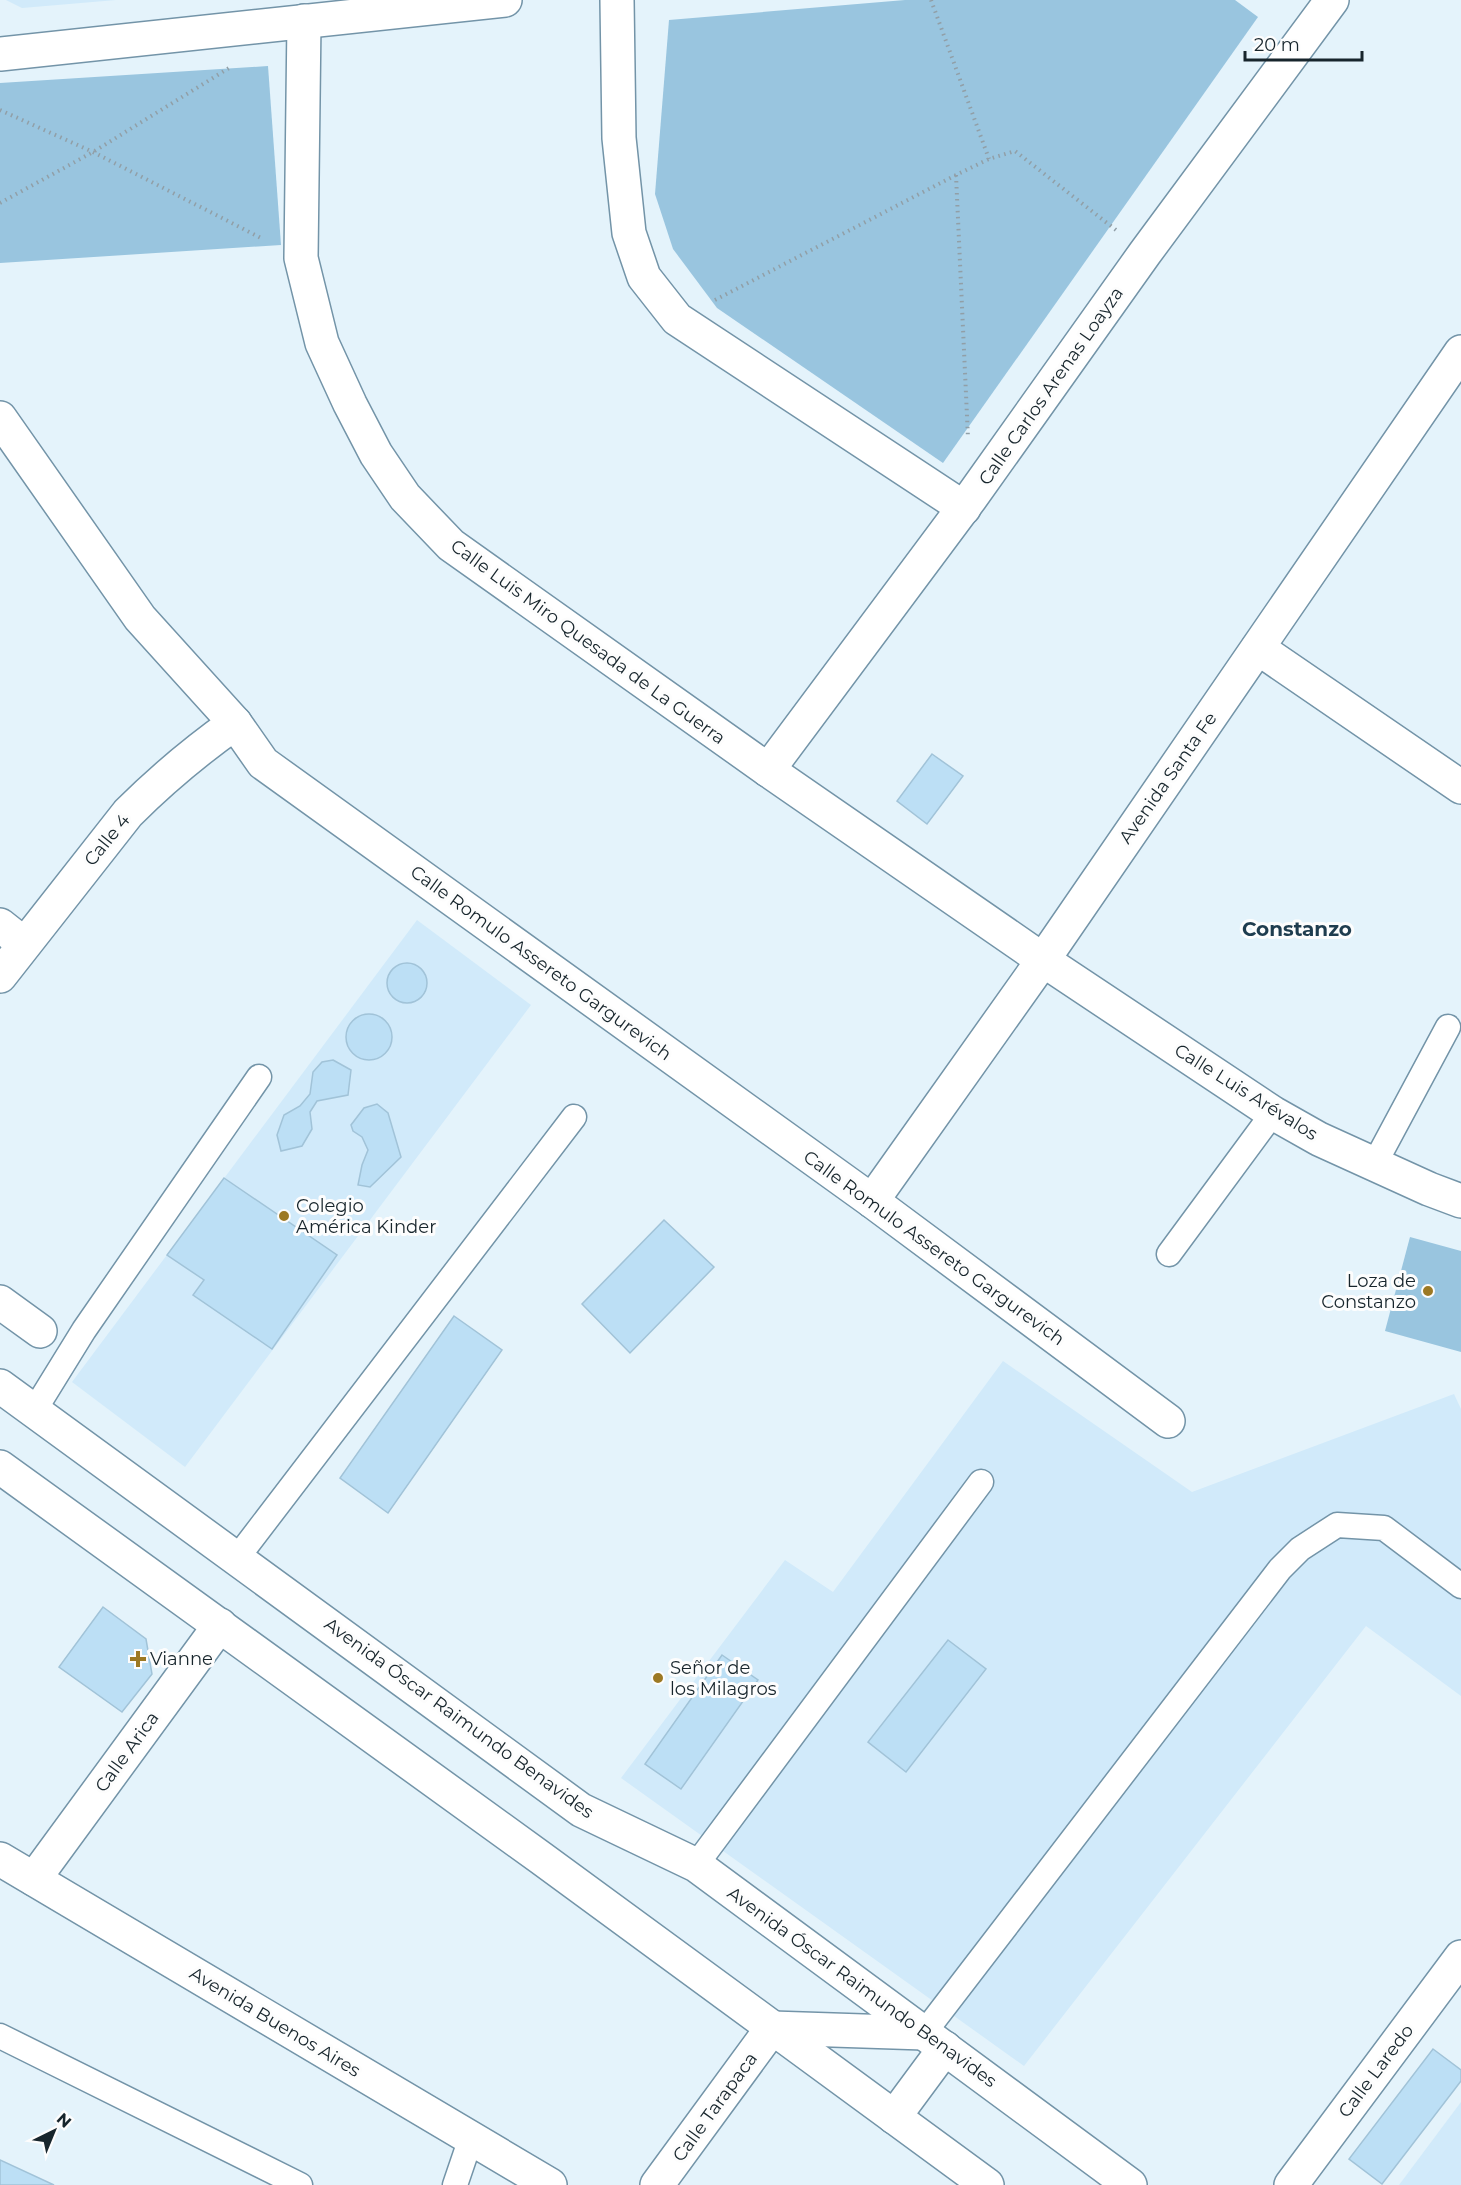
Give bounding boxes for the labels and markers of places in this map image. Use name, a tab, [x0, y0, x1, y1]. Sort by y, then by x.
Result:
place label: Colegio América Kinder	[296, 1195, 436, 1238]
marker: Colegio América Kinder	[277, 1209, 291, 1223]
place label: Loza de Constanzo	[1321, 1270, 1416, 1313]
marker: Loza de Constanzo	[1421, 1284, 1435, 1298]
place label: Vianne	[150, 1648, 213, 1670]
marker: Vianne	[131, 1652, 145, 1666]
place label: Señor de los Milagros	[670, 1657, 777, 1700]
marker: Señor de los Milagros	[651, 1671, 665, 1685]

